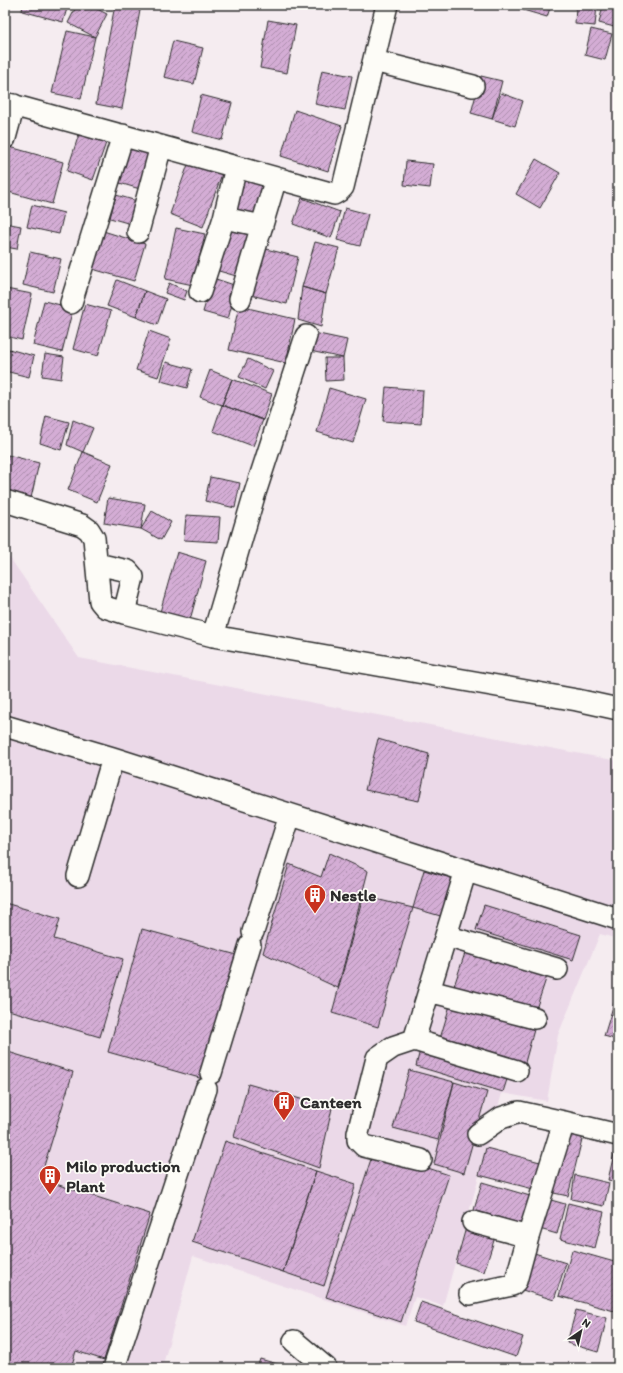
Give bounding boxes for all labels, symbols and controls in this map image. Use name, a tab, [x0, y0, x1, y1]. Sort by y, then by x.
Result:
building icon: Nestle	[302, 882, 328, 915]
place label: Nestle	[330, 885, 376, 905]
building icon: Canteen	[271, 1089, 297, 1122]
place label: Canteen	[300, 1092, 362, 1112]
place label: Milo production Plant	[66, 1156, 181, 1196]
building icon: Milo production Plant	[37, 1163, 63, 1196]
north arrow	[561, 1311, 601, 1351]
text: N	[580, 1316, 593, 1331]

